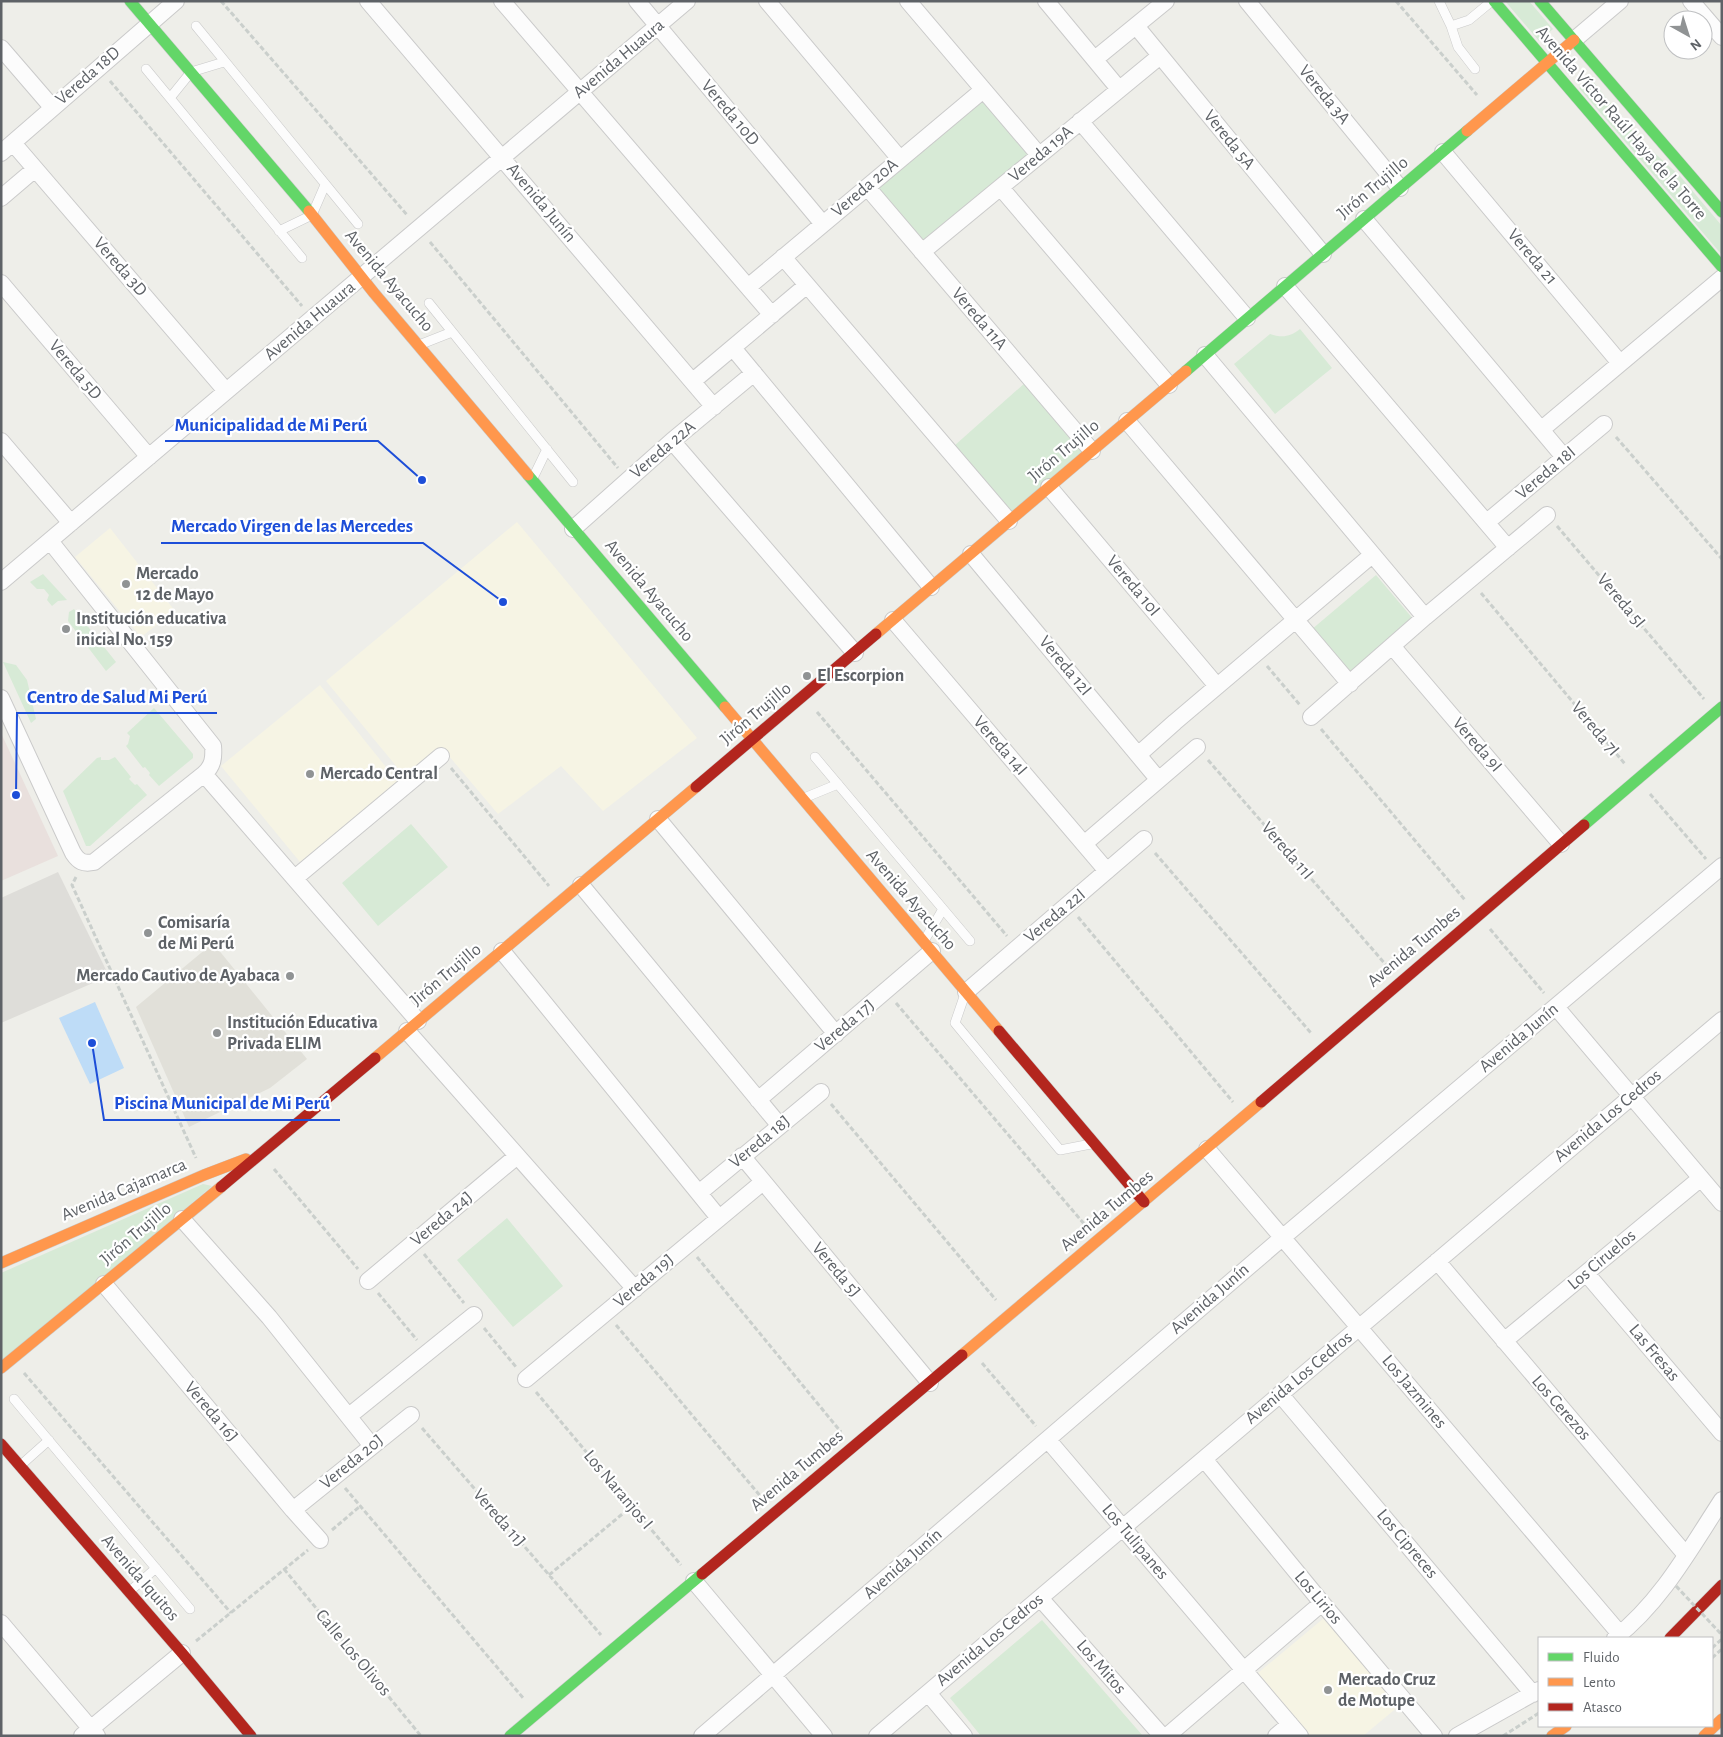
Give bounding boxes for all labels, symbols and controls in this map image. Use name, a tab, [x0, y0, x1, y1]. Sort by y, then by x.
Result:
north arrow	[1663, 10, 1713, 60]
street label: Avenida Huaura	[570, 16, 668, 102]
street label: Avenida Víctor Raúl Haya de la Torre	[1532, 23, 1710, 223]
text: N	[1687, 36, 1704, 53]
street label: Vereda 18D	[52, 43, 124, 109]
street label: Vereda 3A	[1295, 62, 1353, 128]
street label: Vereda 10D	[697, 77, 763, 149]
street label: Vereda 5A	[1200, 107, 1258, 173]
street label: Vereda 19A	[1006, 122, 1077, 186]
street label: Jirón Trujillo	[1334, 153, 1412, 223]
street label: Vereda 20A	[828, 155, 902, 221]
street label: Avenida Junín	[503, 160, 579, 246]
street label: Vereda 21	[1504, 226, 1560, 288]
street label: Avenida Ayacucho	[341, 227, 437, 336]
street label: Vereda 3D	[90, 234, 150, 300]
street label: Avenida Huaura	[261, 278, 359, 364]
street label: Vereda 11A	[948, 284, 1010, 354]
street label: Vereda 5D	[45, 337, 105, 403]
callout: Municipalidad de Mi Perú	[165, 407, 378, 441]
text: Municipalidad de Mi Perú	[174, 416, 368, 435]
street label: Jirón Trujillo	[1025, 416, 1103, 486]
street label: Vereda 22A	[627, 417, 700, 482]
street label: Vereda 18I	[1513, 443, 1579, 503]
callout: Mercado Virgen de las Mercedes	[161, 509, 423, 543]
text: Mercado Virgen de las Mercedes	[171, 517, 413, 536]
street label: Avenida Ayacucho	[601, 537, 697, 646]
street label: Vereda 10I	[1103, 552, 1163, 620]
place label: Mercado 12 de Mayo	[136, 565, 214, 604]
street label: Vereda 5I	[1593, 570, 1649, 632]
marker: Mercado 12 de Mayo	[120, 578, 132, 590]
place label: Institución educativa inicial No. 159	[76, 610, 227, 649]
marker: Institución educativa inicial No. 159	[60, 623, 72, 635]
street label: Vereda 12I	[1035, 633, 1095, 699]
place label: El Escorpion	[817, 667, 904, 685]
marker: El Escorpion	[801, 670, 813, 682]
callout: Centro de Salud Mi Perú	[17, 679, 217, 713]
street label: Jirón Trujillo	[717, 679, 795, 749]
text: Centro de Salud Mi Perú	[27, 688, 207, 707]
street label: Vereda 7I	[1567, 698, 1623, 760]
street label: Vereda 14I	[970, 713, 1030, 779]
street label: Vereda 9I	[1449, 714, 1505, 776]
place label: Mercado Central	[320, 765, 438, 783]
marker: Mercado Central	[304, 768, 316, 780]
street label: Vereda 11I	[1257, 819, 1317, 883]
street label: Avenida Ayacucho	[863, 846, 960, 954]
street label: Vereda 22I	[1021, 885, 1089, 947]
street label: Avenida Tumbes	[1364, 903, 1464, 991]
place label: Comisaría de Mi Perú	[158, 914, 235, 953]
marker: Comisaría de Mi Perú	[142, 927, 154, 939]
street label: Jirón Trujillo	[407, 940, 485, 1010]
place label: Mercado Cautivo de Ayabaca	[76, 967, 280, 985]
marker: Mercado Cautivo de Ayabaca	[284, 970, 296, 982]
street label: Vereda 17J	[812, 996, 878, 1056]
street label: Avenida Junín	[1476, 1000, 1562, 1076]
place label: Institución Educativa Privada ELIM	[227, 1014, 378, 1053]
marker: Institución Educativa Privada ELIM	[211, 1027, 223, 1039]
street label: Avenida Los Cedros	[1551, 1066, 1665, 1166]
callout: Piscina Municipal de Mi Perú	[104, 1086, 340, 1120]
text: Piscina Municipal de Mi Perú	[114, 1094, 330, 1113]
street label: Vereda 18J	[726, 1112, 794, 1172]
street label: Avenida Cajamarca	[59, 1156, 189, 1224]
street label: Avenida Tumbes	[1057, 1167, 1157, 1255]
street label: Vereda 24J	[408, 1188, 476, 1250]
street label: Jirón Trujillo	[97, 1199, 175, 1269]
street label: Los Ciruelos	[1565, 1227, 1639, 1293]
street label: Vereda 5J	[808, 1239, 864, 1301]
street label: Vereda 19J	[610, 1251, 678, 1311]
street label: Avenida Junín	[1167, 1260, 1253, 1338]
street label: Las Fresas	[1625, 1321, 1683, 1385]
street label: Avenida Los Cedros	[1242, 1328, 1356, 1428]
street label: Los Jazmines	[1378, 1352, 1450, 1432]
street label: Los Cerezos	[1528, 1372, 1594, 1444]
street label: Vereda 16J	[181, 1378, 241, 1446]
street label: Avenida Tumbes	[747, 1427, 847, 1515]
street label: Vereda 20J	[317, 1431, 387, 1493]
street label: Los Naranjos I	[580, 1447, 656, 1533]
street label: Vereda 11J	[469, 1486, 529, 1550]
street label: Los Tulipanes	[1098, 1501, 1172, 1583]
street label: Los Cipreces	[1373, 1506, 1441, 1582]
street label: Avenida Junín	[860, 1525, 946, 1603]
street label: Avenida Iquitos	[98, 1531, 182, 1625]
street label: Los Lirios	[1291, 1568, 1345, 1628]
street label: Avenida Los Cedros	[933, 1590, 1047, 1690]
street label: Calle Los Olivos	[312, 1606, 394, 1700]
street label: Los Mitos	[1073, 1636, 1129, 1698]
legend	[1538, 1637, 1713, 1727]
text: Fluido	[1583, 1650, 1620, 1665]
place label: Mercado Cruz de Motupe	[1338, 1671, 1436, 1710]
text: Lento	[1583, 1675, 1616, 1690]
marker: Mercado Cruz de Motupe	[1322, 1684, 1334, 1696]
text: Atasco	[1583, 1700, 1622, 1715]

